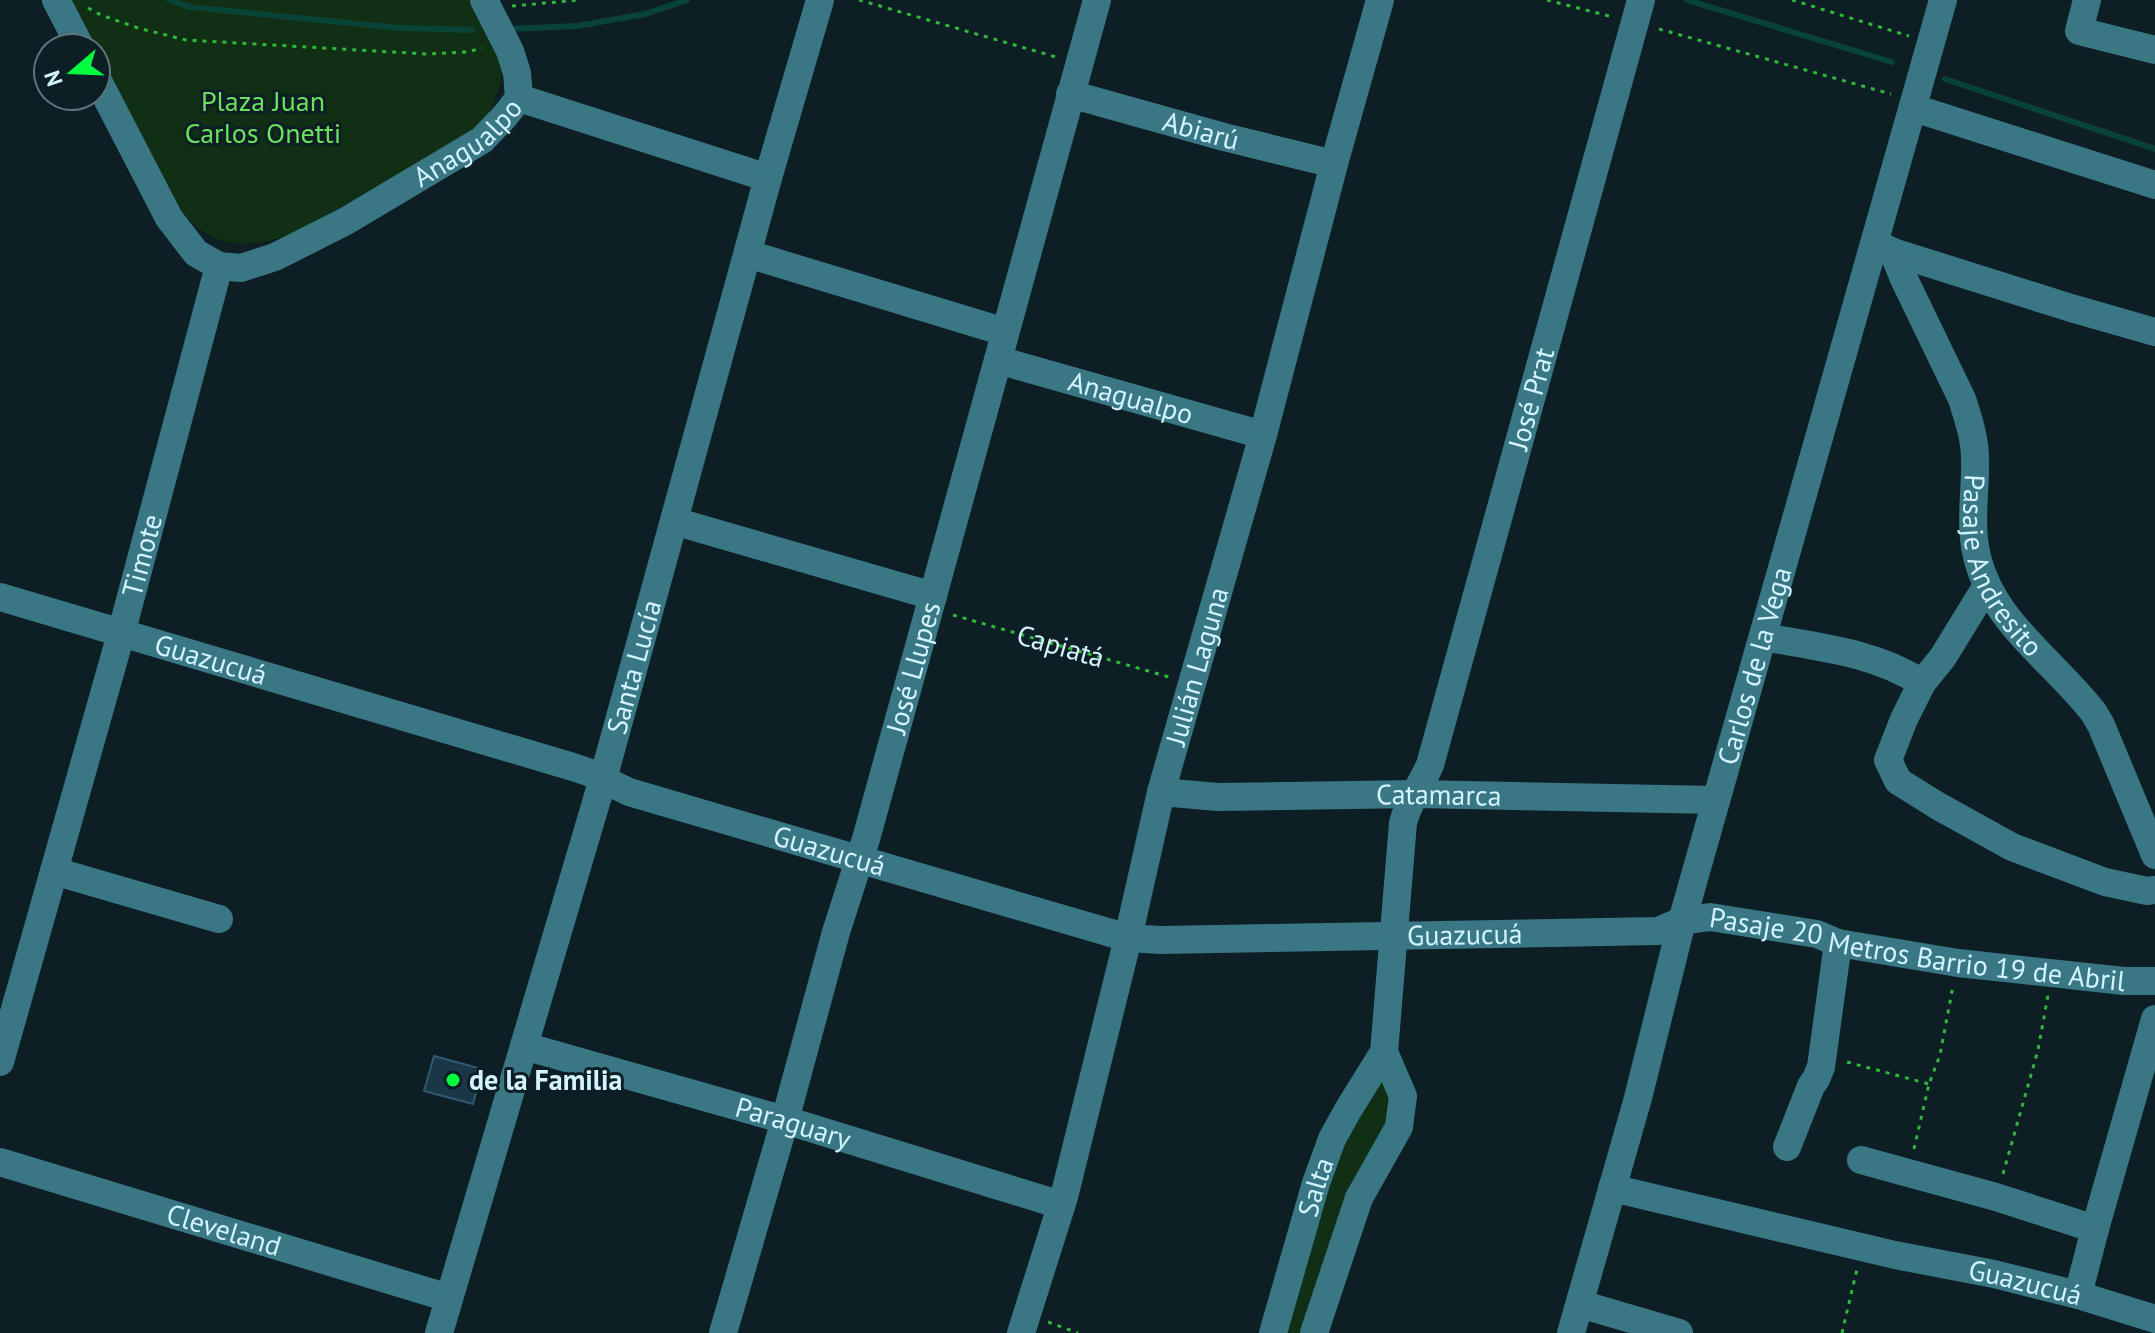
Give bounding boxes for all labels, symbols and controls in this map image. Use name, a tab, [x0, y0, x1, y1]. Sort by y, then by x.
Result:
north arrow	[32, 32, 112, 112]
text: N	[37, 67, 69, 90]
park label: Plaza Juan Carlos Onetti	[185, 82, 341, 151]
street label: Anagualpo	[406, 90, 530, 195]
street label: Abiarú	[1159, 102, 1243, 158]
street label: José Prat	[1499, 343, 1562, 455]
street label: Anagualpo	[1064, 362, 1198, 432]
street label: Pasaje Andresito	[1955, 474, 2051, 664]
street label: Timote	[113, 510, 170, 601]
street label: Carlos de la Vega	[1708, 562, 1799, 769]
street label: Julián Laguna	[1156, 583, 1237, 750]
street label: Santa Lucía	[597, 595, 669, 738]
street label: José Llupes	[877, 597, 949, 739]
street label: Capiatá	[1013, 615, 1109, 676]
street label: Guazucuá	[150, 625, 272, 693]
street label: Catamarca	[1376, 775, 1502, 814]
street label: Guazucuá	[769, 816, 890, 884]
street label: Pasaje 20 Metros Barrio 19 de Abril	[1707, 898, 2127, 999]
street label: Guazucuá	[1407, 914, 1523, 954]
place label: de la Familia	[469, 1061, 622, 1098]
marker: de la Familia	[444, 1071, 462, 1089]
street label: Paraguary	[731, 1088, 856, 1157]
street label: Salta	[1288, 1152, 1342, 1221]
street label: Cleveland	[162, 1195, 286, 1264]
street label: Guazucuá	[1966, 1251, 2086, 1313]

